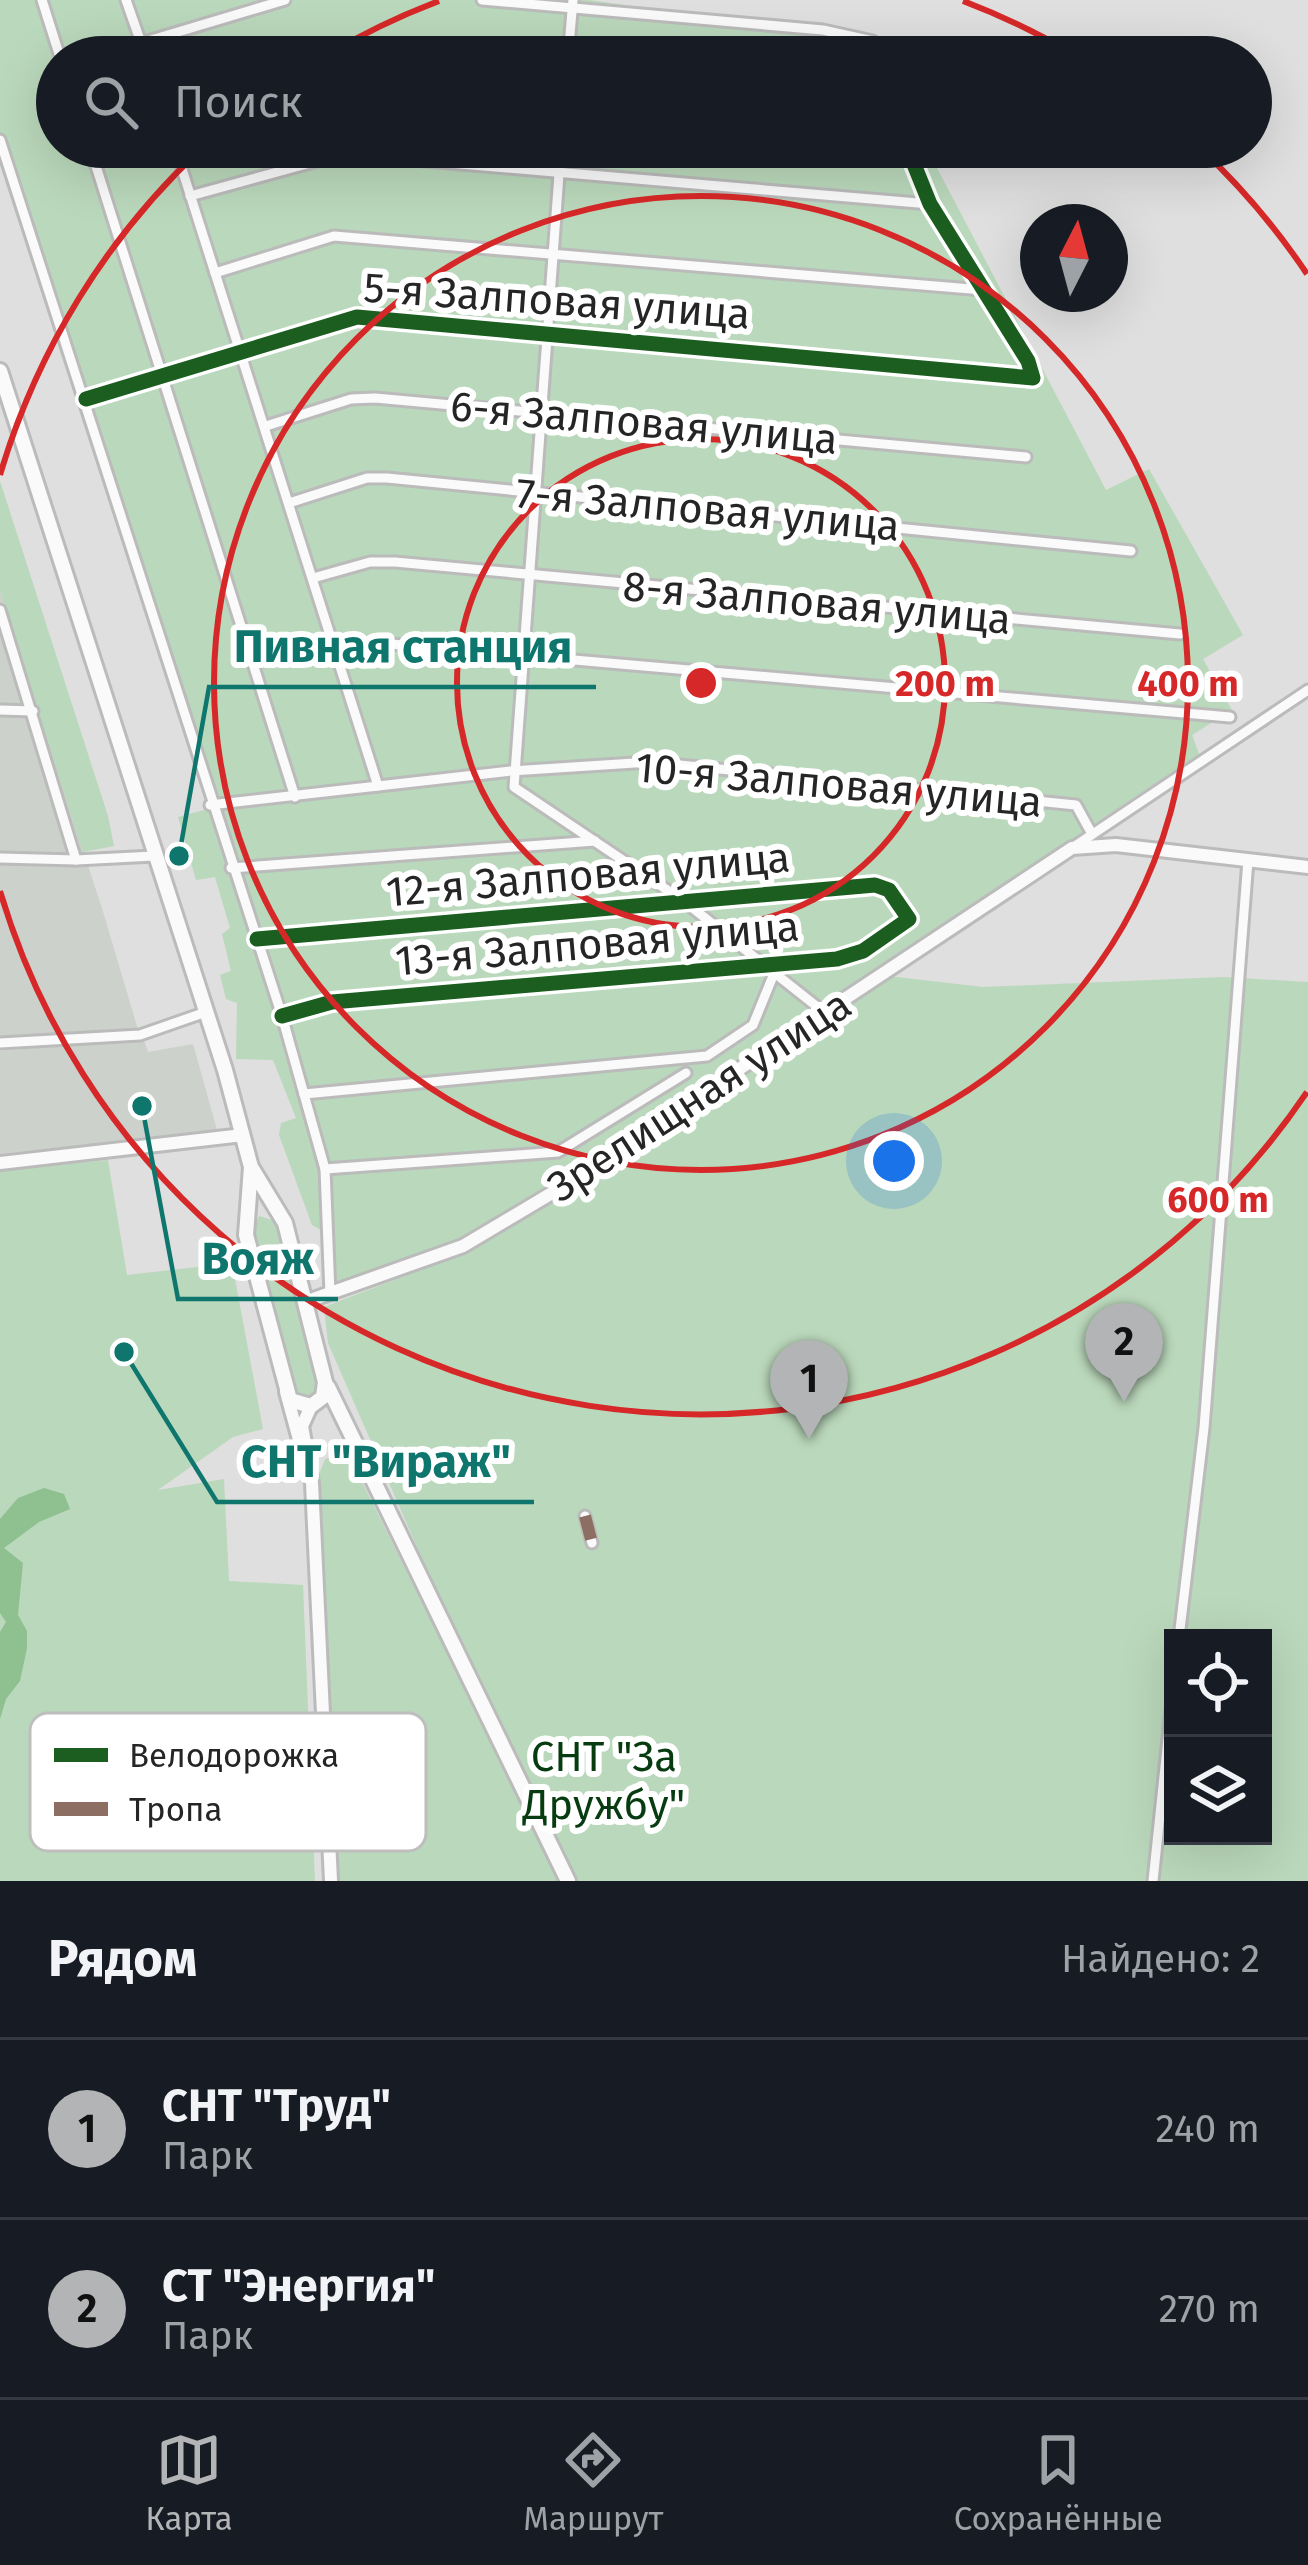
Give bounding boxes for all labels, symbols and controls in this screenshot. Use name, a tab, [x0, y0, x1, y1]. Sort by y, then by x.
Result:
search box	[36, 36, 1272, 168]
icon: search	[78, 69, 144, 135]
text: Поиск	[174, 75, 303, 129]
north arrow	[1020, 204, 1128, 312]
street label: 5-я Залповая улица	[362, 263, 752, 339]
street label: 6-я Залповая улица	[448, 381, 840, 465]
street label: 7-я Залповая улица	[514, 468, 902, 552]
street label: 8-я Залповая улица	[621, 561, 1013, 645]
callout: Пивная станция	[209, 606, 596, 687]
text: Пивная станция	[234, 620, 572, 674]
centre of rings	[680, 662, 722, 704]
text: 200 m	[895, 662, 995, 706]
text: 400 m	[1137, 662, 1239, 706]
street label: 10-я Залповая улица	[634, 742, 1044, 828]
street label: 12-я Залповая улица	[384, 832, 792, 918]
street label: 13-я Залповая улица	[393, 901, 801, 987]
street label: Зрелищная улица	[539, 979, 860, 1212]
your location	[864, 1131, 924, 1191]
text: 600 m	[1167, 1178, 1269, 1222]
callout: Вояж	[178, 1218, 338, 1299]
text: Вояж	[202, 1232, 314, 1286]
pin: 2	[1085, 1303, 1163, 1402]
pin: 1	[770, 1340, 848, 1439]
callout: СНТ "Вираж"	[217, 1421, 534, 1502]
text: СНТ "Вираж"	[241, 1435, 511, 1489]
map controls	[1164, 1629, 1272, 1845]
button: locate	[1164, 1629, 1272, 1737]
legend	[30, 1713, 426, 1851]
park label: СНТ "За Дружбу"	[522, 1732, 685, 1830]
text: Велодорожка	[129, 1736, 339, 1776]
button: layers	[1164, 1737, 1272, 1845]
text: Тропа	[129, 1790, 222, 1830]
text: Рядом	[48, 1928, 197, 1990]
text: Найдено: 2	[1061, 1936, 1260, 1982]
text: СНТ "Труд"	[162, 2079, 391, 2133]
text: 1	[78, 2106, 96, 2152]
text: 240 m	[1155, 2106, 1260, 2152]
text: Парк	[162, 2133, 253, 2179]
text: СТ "Энергия"	[162, 2259, 435, 2313]
text: 2	[77, 2286, 97, 2332]
text: 270 m	[1159, 2286, 1260, 2332]
text: Парк	[162, 2313, 253, 2359]
tab: Карта	[145, 2427, 233, 2539]
tab: Маршрут	[523, 2427, 663, 2539]
tab: Сохранённые	[954, 2427, 1163, 2539]

